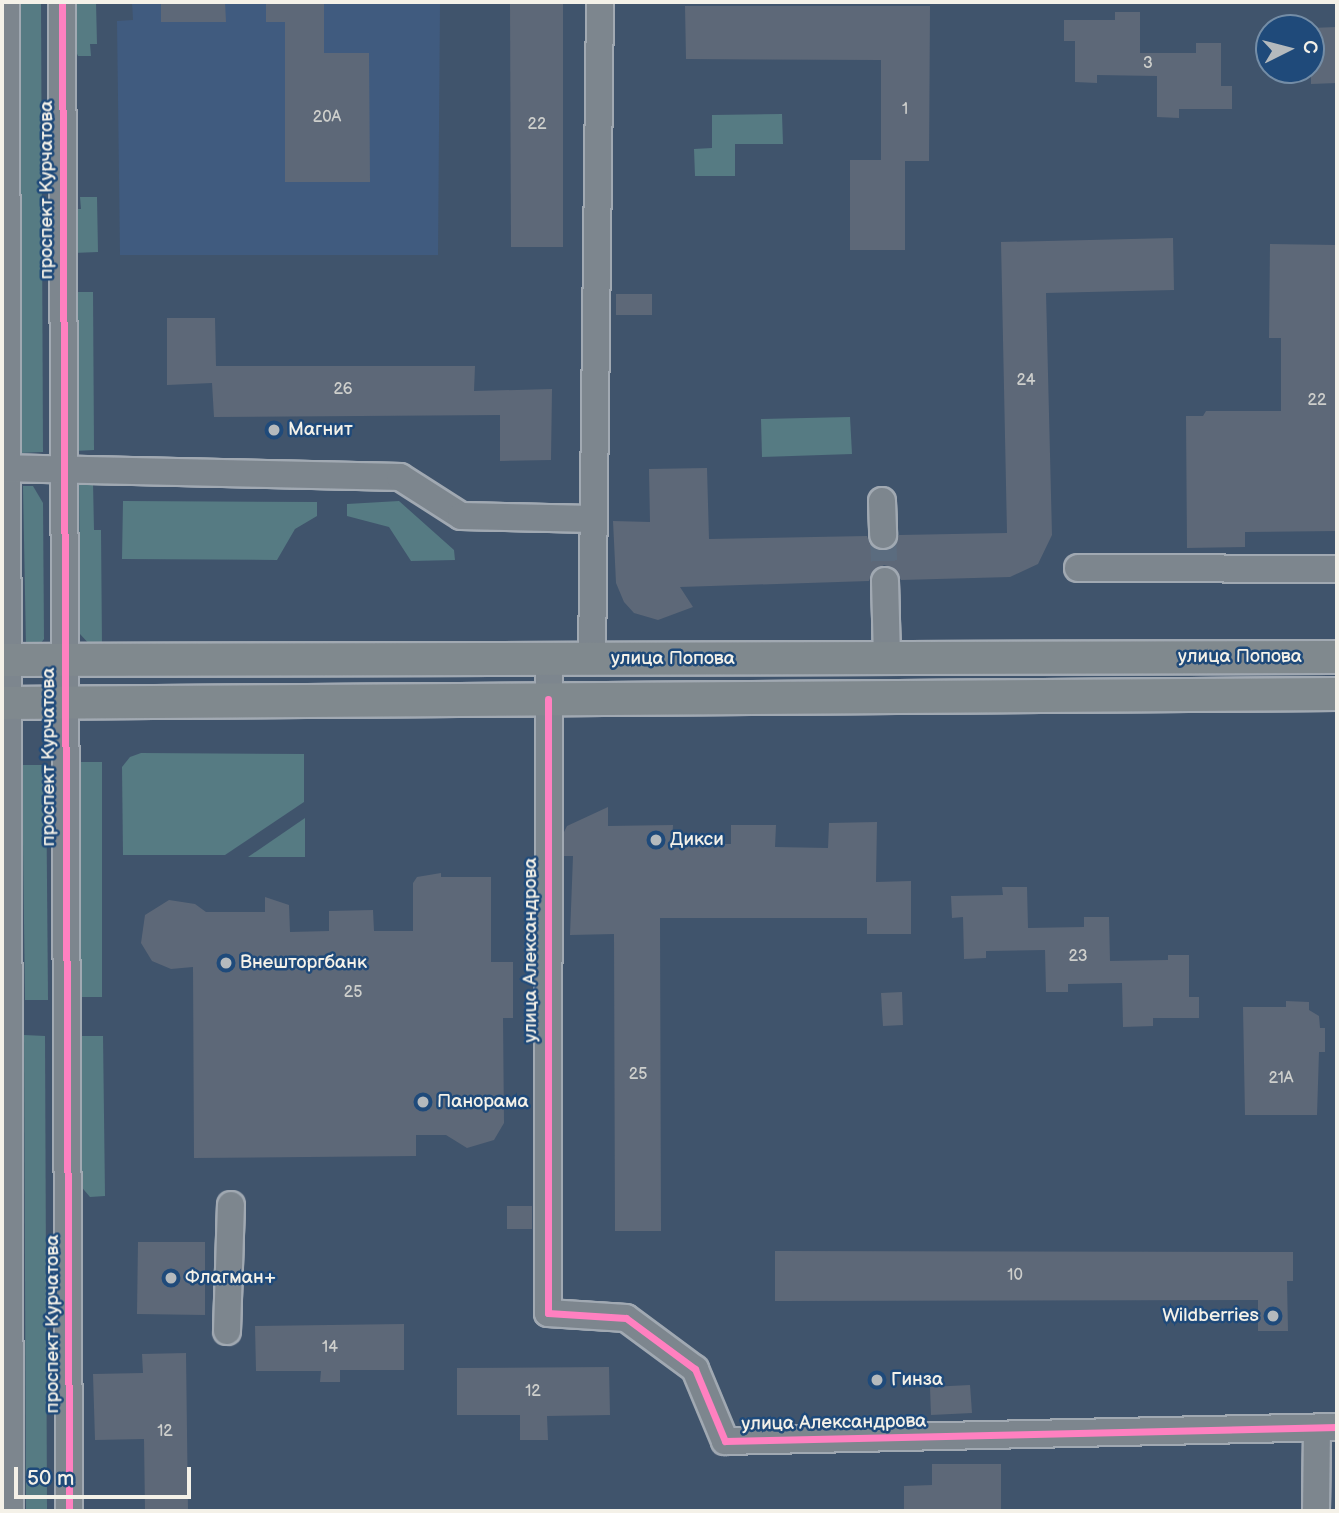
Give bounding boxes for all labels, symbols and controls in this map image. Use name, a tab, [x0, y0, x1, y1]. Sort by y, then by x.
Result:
north arrow	[1255, 14, 1325, 84]
text: С	[1297, 39, 1322, 55]
house number: 3	[1143, 54, 1153, 74]
house number: 1	[902, 100, 908, 120]
street label: проспект Курчатова	[36, 101, 58, 279]
house number: 20А	[313, 108, 341, 128]
house number: 22	[528, 115, 546, 135]
house number: 24	[1017, 371, 1035, 391]
house number: 26	[333, 380, 353, 400]
house number: 22	[1308, 391, 1326, 411]
place label: Магнит	[288, 419, 353, 441]
marker: Магнит	[266, 422, 282, 438]
street label: улица Попова	[1178, 646, 1302, 668]
street label: улица Попова	[611, 648, 735, 670]
street label: проспект Курчатова	[38, 668, 60, 846]
place label: Дикси	[670, 829, 724, 851]
marker: Дикси	[648, 832, 664, 848]
street label: улица Александрова	[520, 857, 542, 1043]
house number: 23	[1069, 947, 1087, 967]
place label: Внешторгбанк	[240, 952, 367, 974]
marker: Внешторгбанк	[218, 955, 234, 971]
house number: 25	[344, 983, 362, 1003]
house number: 25	[629, 1065, 647, 1085]
house number: 21А	[1268, 1069, 1294, 1089]
place label: Панорама	[437, 1091, 529, 1113]
marker: Панорама	[415, 1094, 431, 1110]
street label: проспект Курчатова	[42, 1235, 64, 1413]
house number: 10	[1007, 1266, 1023, 1286]
place label: Флагман+	[185, 1267, 276, 1289]
marker: Флагман+	[163, 1270, 179, 1286]
place label: Wildberries	[1162, 1305, 1259, 1327]
marker: Wildberries	[1265, 1308, 1281, 1324]
house number: 14	[322, 1338, 338, 1358]
place label: Гинза	[891, 1369, 943, 1391]
marker: Гинза	[869, 1372, 885, 1388]
house number: 12	[525, 1382, 541, 1402]
street label: улица Александрова	[741, 1410, 927, 1436]
house number: 12	[157, 1422, 173, 1442]
scale bar	[18, 1454, 194, 1498]
text: 50 m	[27, 1466, 74, 1491]

